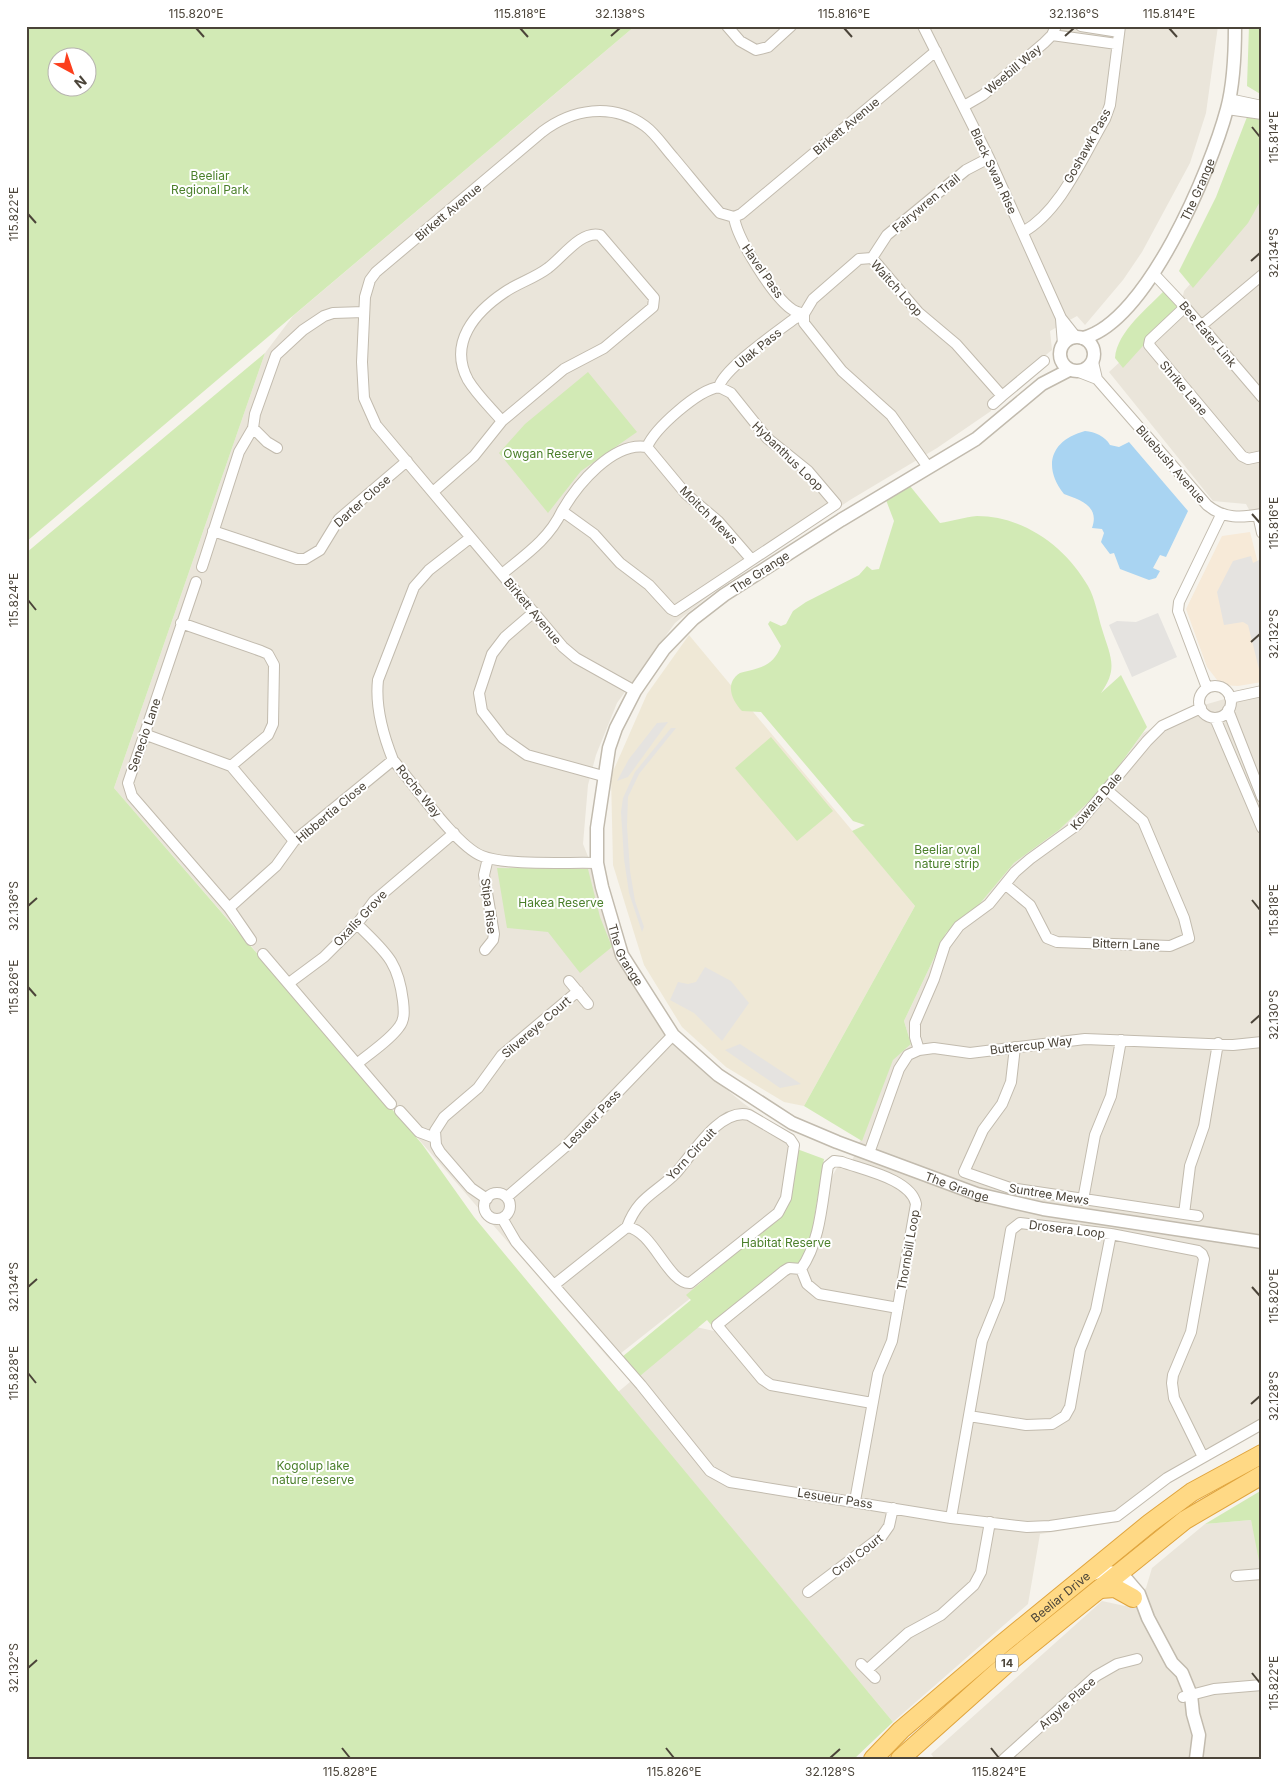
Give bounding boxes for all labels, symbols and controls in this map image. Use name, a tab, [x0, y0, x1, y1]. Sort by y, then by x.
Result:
text: 115.820°E	[169, 6, 223, 21]
text: 115.818°E	[494, 6, 546, 21]
text: 32.138°S	[595, 6, 645, 21]
text: 115.816°E	[818, 6, 870, 21]
text: 32.136°S	[1049, 6, 1099, 21]
text: 115.814°E	[1143, 6, 1195, 21]
street label: Weebill Way	[982, 41, 1045, 97]
north arrow	[48, 48, 98, 98]
text: N	[71, 72, 90, 92]
street label: Birkett Avenue	[810, 94, 882, 158]
street label: Goshawk Pass	[1060, 106, 1114, 186]
text: 115.814°E	[1266, 111, 1281, 163]
street label: Black Swan Rise	[968, 126, 1020, 216]
street label: The Grange	[1177, 156, 1217, 223]
park label: Beeliar Regional Park	[171, 168, 249, 197]
street label: Fairywren Trail	[889, 170, 963, 236]
street label: Birkett Avenue	[412, 180, 484, 244]
text: 115.822°E	[6, 187, 21, 241]
text: 32.134°S	[1266, 228, 1281, 278]
street label: Havel Pass	[739, 241, 787, 301]
street label: Waitch Loop	[868, 257, 926, 319]
street label: Bee Eater Link	[1176, 298, 1240, 370]
street label: Ulak Pass	[732, 325, 784, 371]
street label: Shrike Lane	[1157, 358, 1211, 418]
street label: Hybanthus Loop	[749, 418, 827, 494]
street label: Bluebush Avenue	[1133, 422, 1209, 506]
park label: Owgan Reserve	[503, 446, 593, 461]
street label: Darter Close	[331, 472, 393, 530]
street label: Moitch Mews	[677, 483, 741, 547]
text: 115.816°E	[1266, 497, 1281, 549]
street label: The Grange	[728, 547, 792, 597]
text: 115.824°E	[6, 573, 21, 627]
street label: Birkett Avenue	[501, 575, 565, 647]
text: 32.132°S	[1266, 609, 1281, 659]
street label: Senecio Lane	[124, 696, 164, 774]
street label: Roche Way	[393, 762, 445, 821]
street label: Kowara Dale	[1067, 769, 1125, 833]
street label: Hibbertia Close	[293, 778, 369, 846]
park label: Beeliar oval nature strip	[914, 842, 980, 871]
street label: Stipa Rise	[478, 877, 500, 935]
text: 32.136°S	[6, 881, 21, 931]
text: 115.818°E	[1266, 884, 1281, 936]
street label: Oxalis Grove	[330, 887, 390, 949]
park label: Hakea Reserve	[518, 895, 604, 910]
street label: The Grange	[606, 922, 647, 988]
street label: Bittern Lane	[1092, 935, 1160, 953]
text: 115.826°E	[6, 960, 21, 1014]
text: 32.130°S	[1266, 990, 1281, 1040]
street label: Silvereye Court	[498, 993, 574, 1061]
street label: Buttercup Way	[989, 1032, 1073, 1057]
street label: Lesueur Pass	[560, 1086, 624, 1152]
street label: Yorn Circuit	[663, 1125, 719, 1183]
street label: The Grange	[923, 1168, 991, 1204]
street label: Suntree Mews	[1008, 1180, 1090, 1208]
street label: Thornbill Loop	[894, 1208, 922, 1292]
street label: Drosera Loop	[1028, 1217, 1106, 1241]
park label: Habitat Reserve	[741, 1235, 831, 1250]
text: 32.134°S	[6, 1262, 21, 1312]
text: 115.820°E	[1266, 1269, 1281, 1323]
text: 115.828°E	[6, 1346, 21, 1400]
text: 32.128°S	[1266, 1371, 1281, 1421]
park label: Kogolup lake nature reserve	[272, 1458, 354, 1487]
street label: Lesueur Pass	[796, 1485, 874, 1511]
street label: Croll Court	[828, 1530, 886, 1580]
street label: Beeliar Drive	[1027, 1568, 1093, 1625]
text: 32.132°S	[6, 1643, 21, 1693]
road number: 14	[996, 1655, 1018, 1672]
text: 115.822°E	[1266, 1656, 1281, 1710]
street label: Argyle Place	[1036, 1674, 1098, 1732]
text: 115.828°E	[323, 1764, 377, 1779]
text: 115.826°E	[647, 1764, 701, 1779]
text: 32.128°S	[805, 1764, 855, 1779]
text: 115.824°E	[972, 1764, 1026, 1779]

